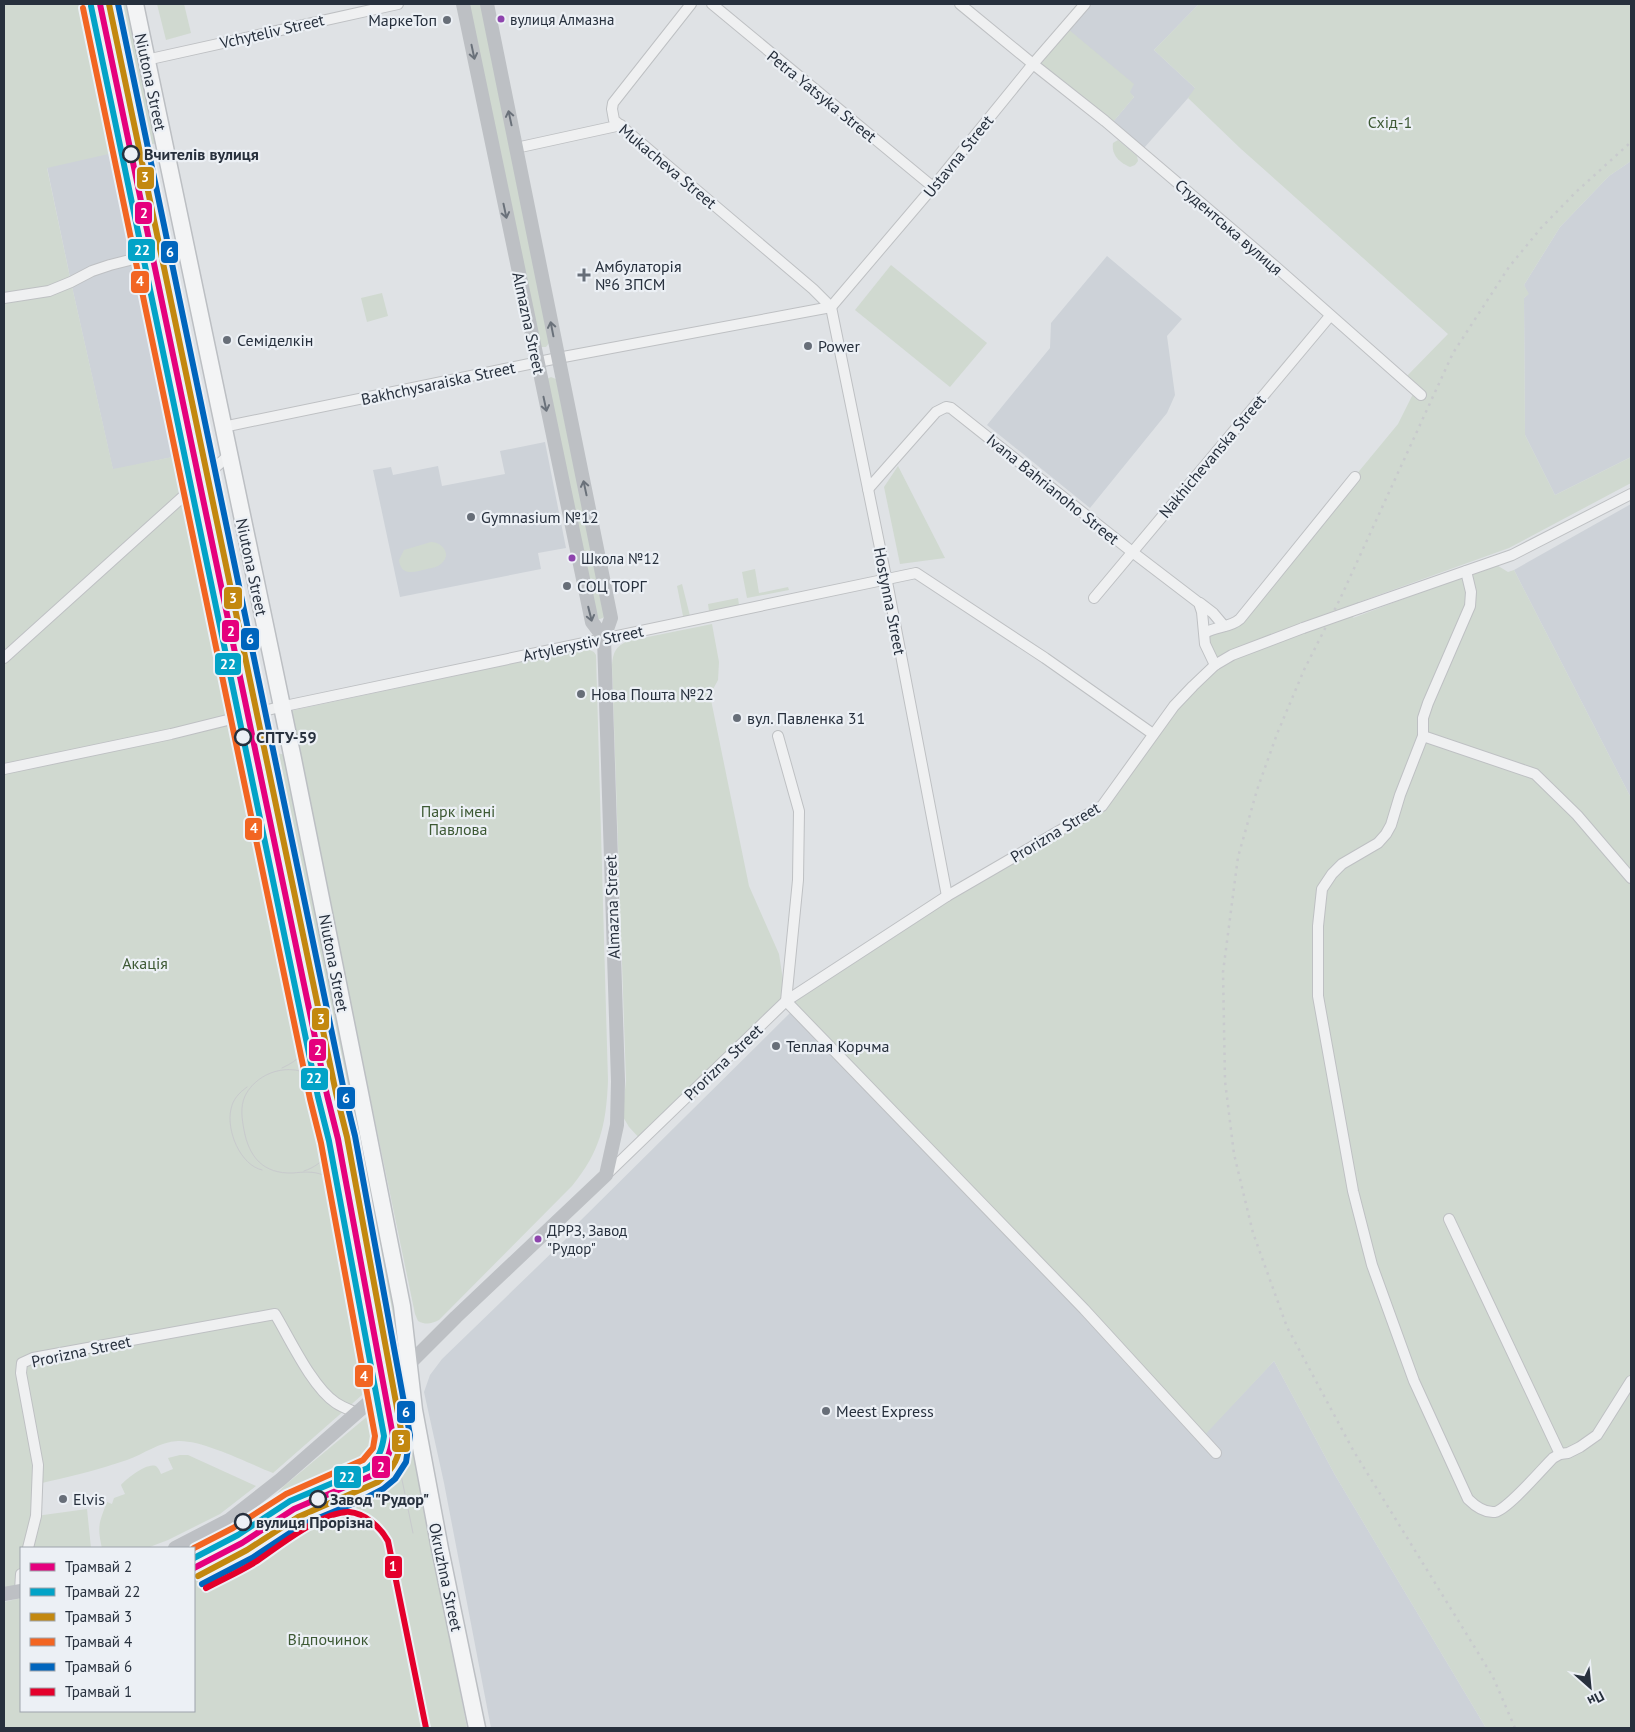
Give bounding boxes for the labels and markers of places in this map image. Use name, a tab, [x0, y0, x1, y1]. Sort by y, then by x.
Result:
place label: МаркеТоп	[368, 10, 437, 30]
place label: вулиця Алмазна	[510, 10, 614, 29]
marker: МаркеТоп	[441, 14, 453, 26]
marker: вулиця Алмазна	[496, 14, 506, 24]
place label: Вчителів вулиця	[144, 144, 259, 164]
marker: Вчителів вулиця	[122, 145, 140, 163]
place label: Амбулаторія №6 ЗПСМ	[595, 256, 682, 294]
marker: Амбулаторія №6 ЗПСМ	[577, 268, 591, 282]
place label: Семіделкін	[237, 330, 313, 350]
marker: Семіделкін	[221, 334, 233, 346]
place label: Power	[818, 336, 860, 356]
marker: Power	[802, 340, 814, 352]
place label: Gymnasium №12	[481, 507, 599, 527]
marker: Gymnasium №12	[465, 511, 477, 523]
place label: Школа №12	[581, 549, 660, 568]
marker: Школа №12	[567, 553, 577, 563]
place label: СОЦ ТОРГ	[577, 576, 647, 596]
marker: СОЦ ТОРГ	[561, 580, 573, 592]
place label: Нова Пошта №22	[591, 684, 714, 704]
marker: Нова Пошта №22	[575, 688, 587, 700]
place label: вул. Павленка 31	[747, 708, 865, 728]
marker: вул. Павленка 31	[731, 712, 743, 724]
place label: СПТУ-59	[256, 727, 317, 747]
marker: СПТУ-59	[234, 728, 252, 746]
place label: Теплая Корчма	[786, 1036, 889, 1056]
marker: Теплая Корчма	[770, 1040, 782, 1052]
place label: ДРРЗ, Завод "Рудор"	[547, 1221, 627, 1258]
marker: ДРРЗ, Завод "Рудор"	[533, 1234, 543, 1244]
place label: Meest Express	[836, 1401, 934, 1421]
marker: Meest Express	[820, 1405, 832, 1417]
place label: Elvis	[73, 1489, 105, 1509]
place label: Завод "Рудор"	[330, 1489, 429, 1509]
marker: Завод "Рудор"	[309, 1490, 327, 1508]
marker: Elvis	[57, 1493, 69, 1505]
place label: вулиця Прорізна	[256, 1512, 373, 1532]
marker: вулиця Прорізна	[234, 1513, 252, 1531]

